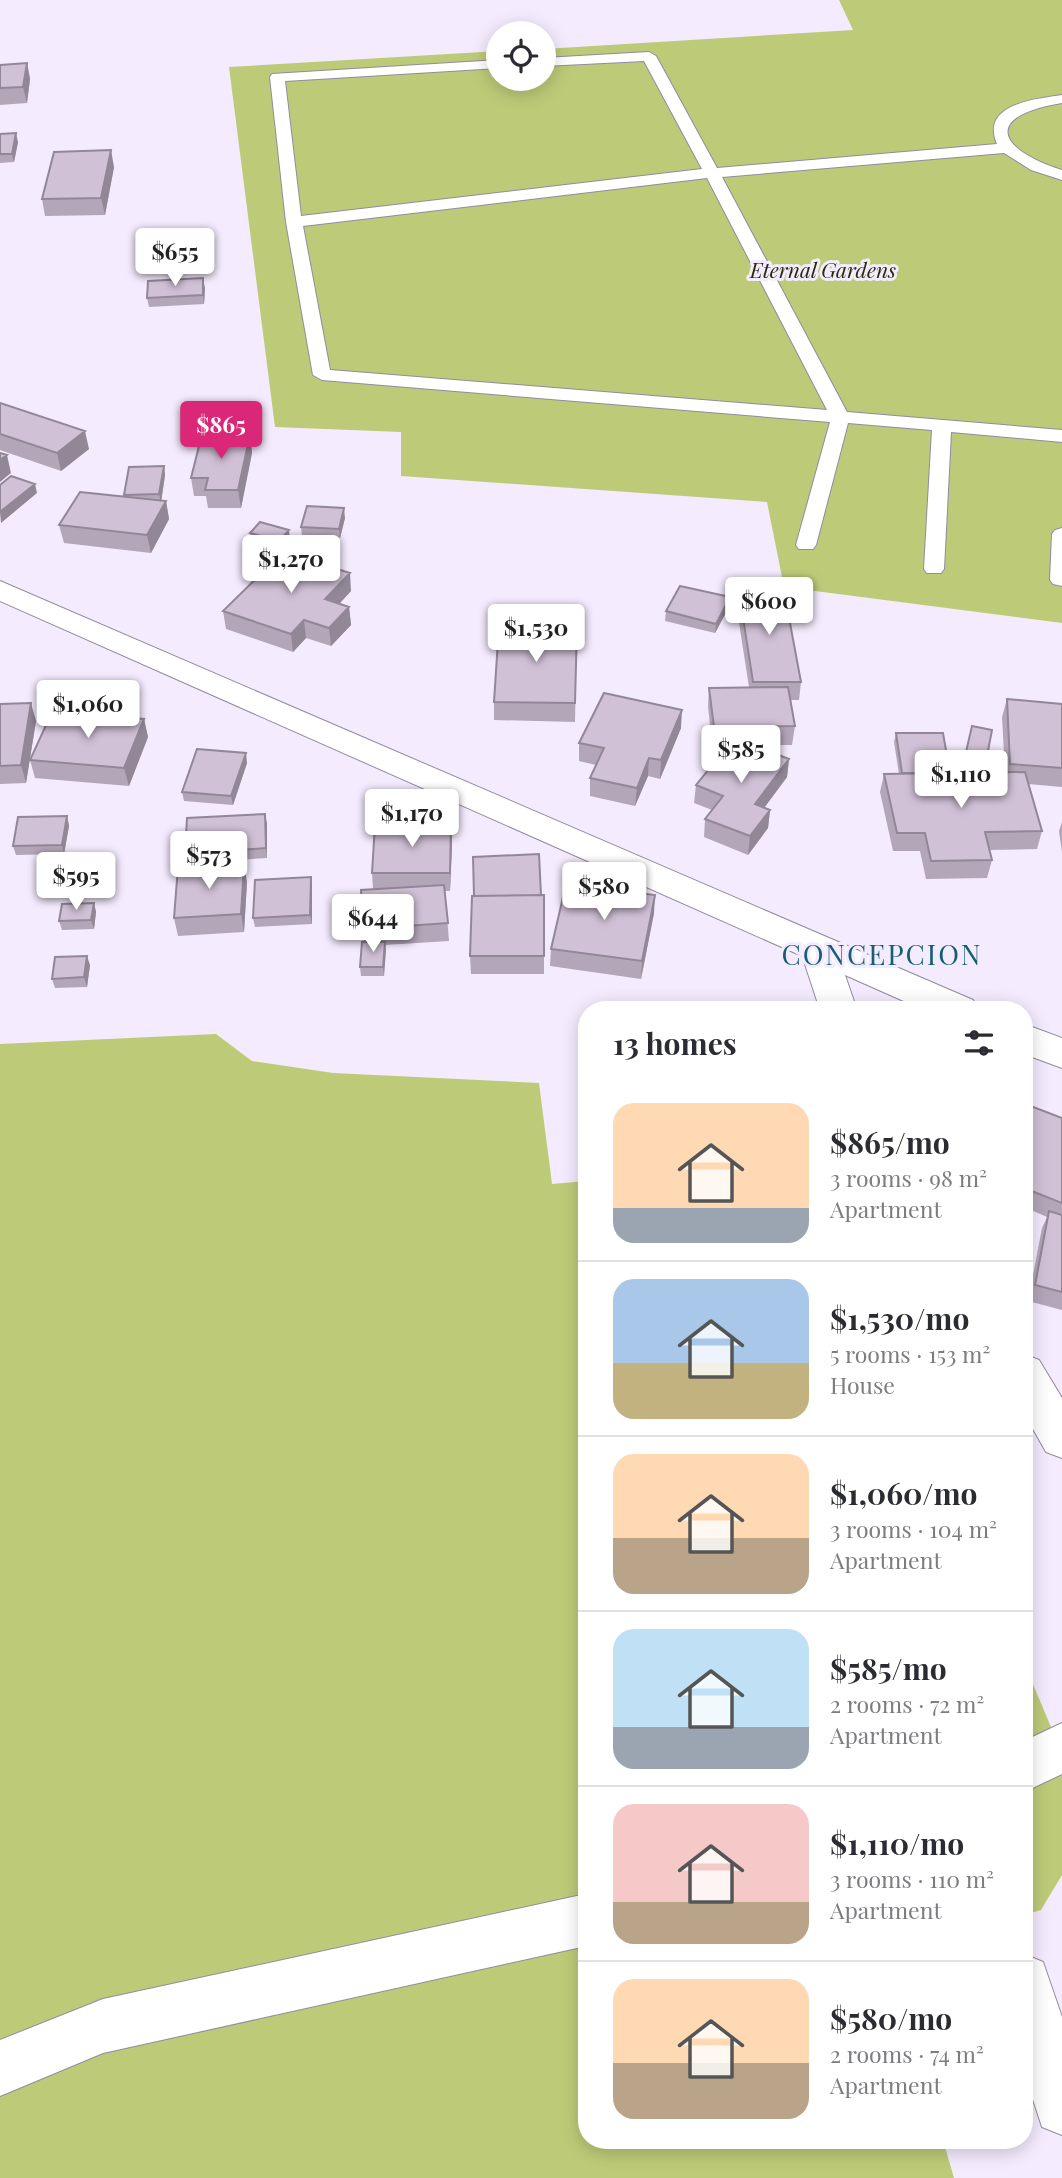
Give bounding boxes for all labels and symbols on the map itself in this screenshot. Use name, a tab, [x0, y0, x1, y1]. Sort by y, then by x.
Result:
pin: $655	[134, 229, 216, 288]
park label: Eternal Gardens	[749, 255, 896, 283]
pin: $865	[180, 402, 262, 461]
pin: $1,270	[234, 536, 348, 595]
pin: $600	[728, 578, 810, 637]
pin: $1,530	[479, 604, 593, 664]
pin: $1,060	[31, 680, 145, 740]
pin: $585	[700, 726, 782, 785]
pin: $1,110	[904, 750, 1018, 810]
pin: $1,170	[355, 790, 469, 849]
pin: $573	[168, 832, 250, 891]
pin: $595	[35, 852, 117, 912]
pin: $580	[563, 862, 645, 922]
pin: $644	[332, 894, 414, 954]
district label: CONCEPCION	[782, 935, 982, 972]

